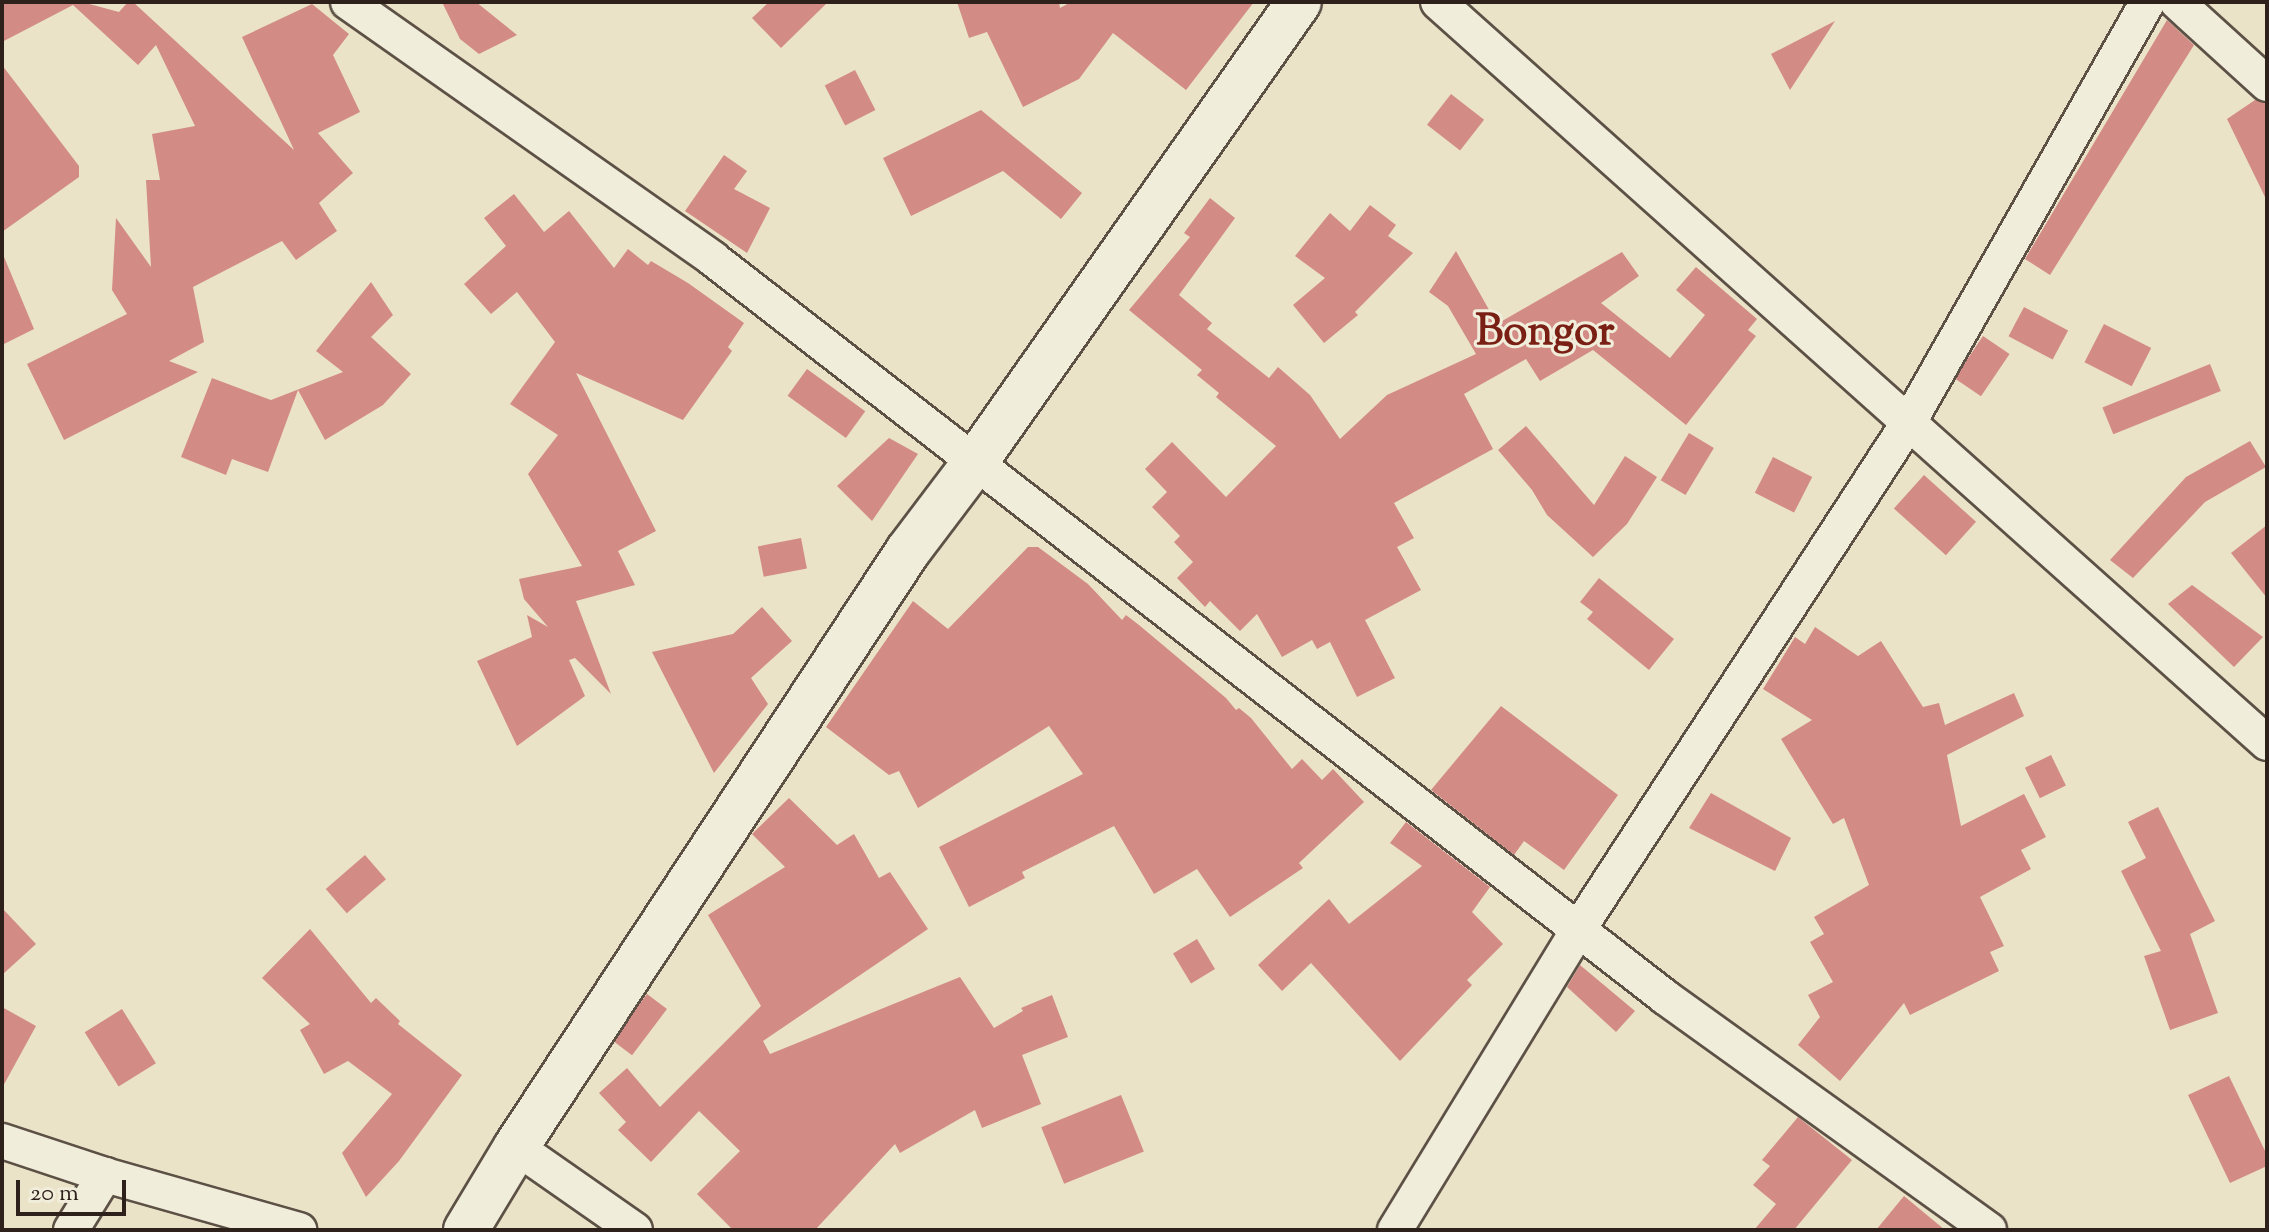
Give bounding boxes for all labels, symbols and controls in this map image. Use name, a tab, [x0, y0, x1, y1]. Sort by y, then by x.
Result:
district label: Bongor	[1475, 308, 1615, 360]
scale bar	[20, 1164, 130, 1214]
text: 20 m	[30, 1177, 79, 1211]

